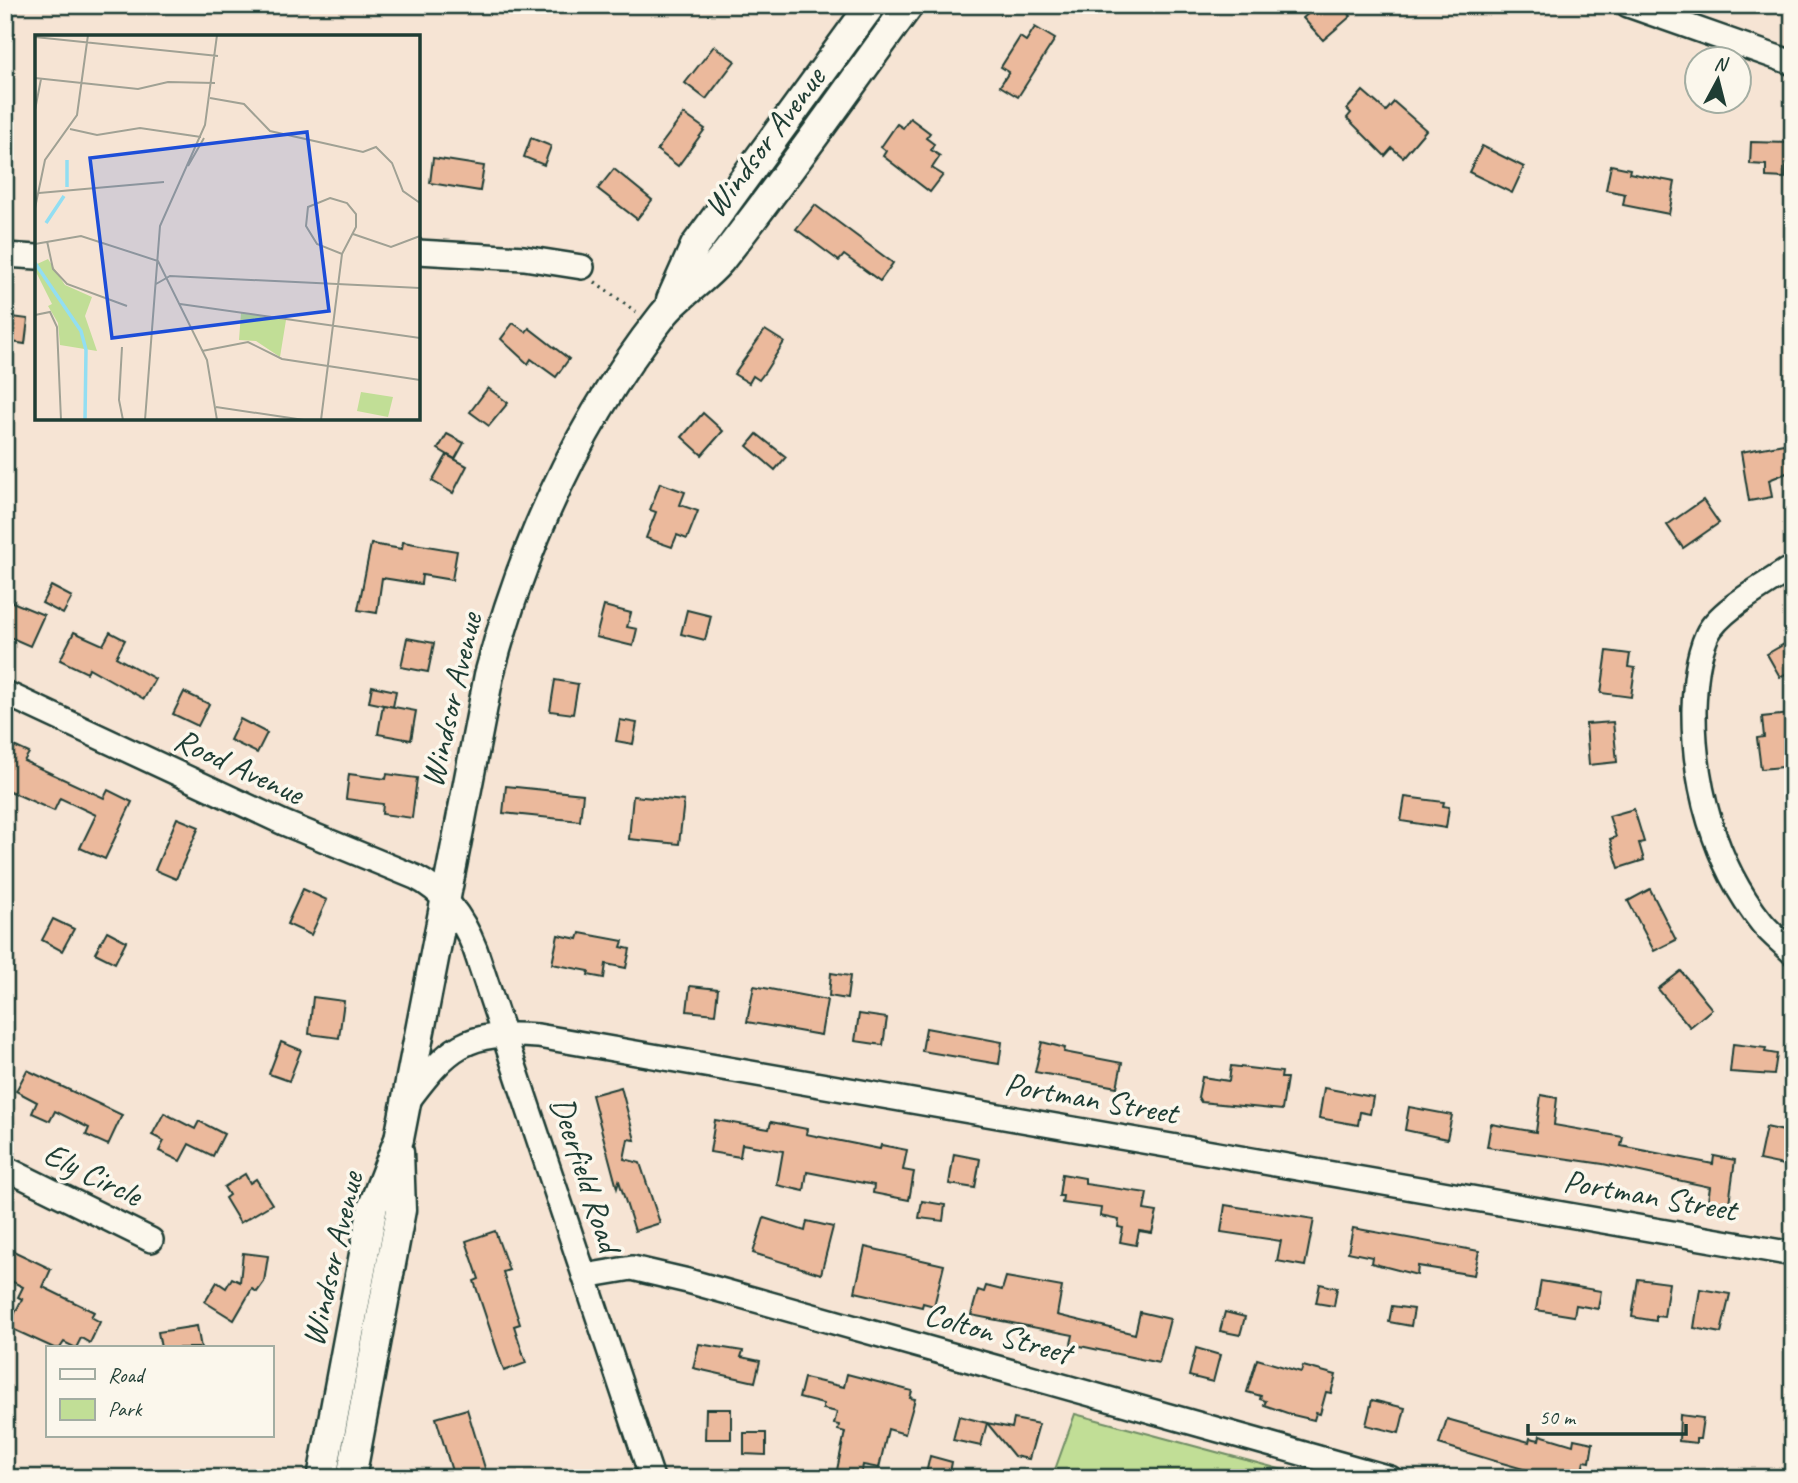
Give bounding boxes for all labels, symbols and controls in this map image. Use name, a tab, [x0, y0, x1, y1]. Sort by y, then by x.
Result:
inset map	[35, 35, 420, 420]
north arrow	[1682, 46, 1752, 116]
text: N	[1713, 51, 1730, 77]
street label: Windsor Avenue	[694, 57, 836, 226]
street label: Windsor Avenue	[411, 607, 492, 791]
street label: Rood Avenue	[168, 718, 312, 815]
street label: Portman Street	[1001, 1062, 1184, 1134]
street label: Deerfield Road	[541, 1091, 632, 1262]
street label: Ely Circle	[37, 1132, 151, 1217]
street label: Portman Street	[1560, 1159, 1743, 1231]
street label: Windsor Avenue	[292, 1166, 373, 1350]
street label: Colton Street	[920, 1292, 1080, 1375]
legend	[46, 1346, 273, 1438]
text: Road	[108, 1362, 147, 1388]
scale bar	[1528, 1392, 1686, 1436]
text: Park	[108, 1396, 143, 1422]
text: 50 m	[1539, 1404, 1577, 1430]

